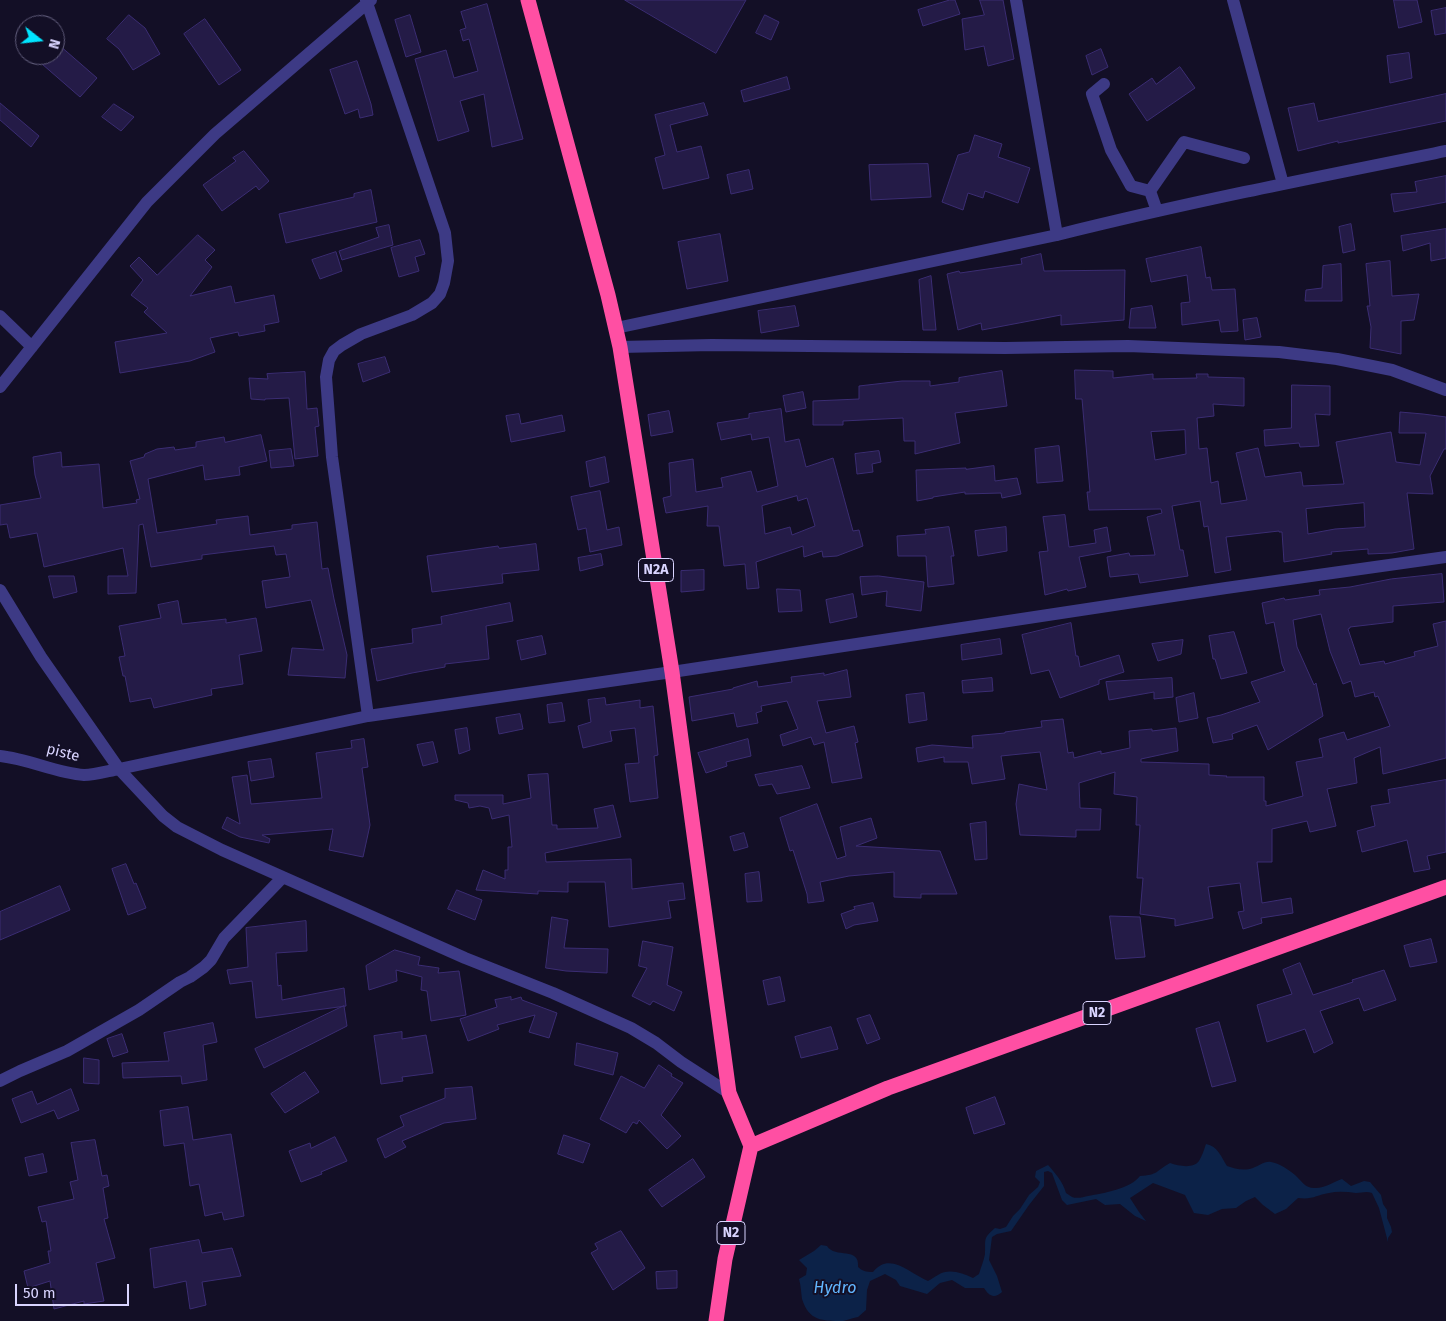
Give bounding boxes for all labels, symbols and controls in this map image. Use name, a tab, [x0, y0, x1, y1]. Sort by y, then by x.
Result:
north arrow	[15, 15, 65, 65]
text: N	[44, 37, 63, 51]
road number: N2A	[638, 558, 674, 582]
street label: piste	[45, 740, 81, 766]
road number: N2	[1083, 1001, 1111, 1024]
road number: N2	[717, 1222, 745, 1244]
scale bar	[18, 1274, 131, 1306]
water label: Hydro	[814, 1279, 856, 1299]
text: 50 m	[23, 1284, 56, 1302]

